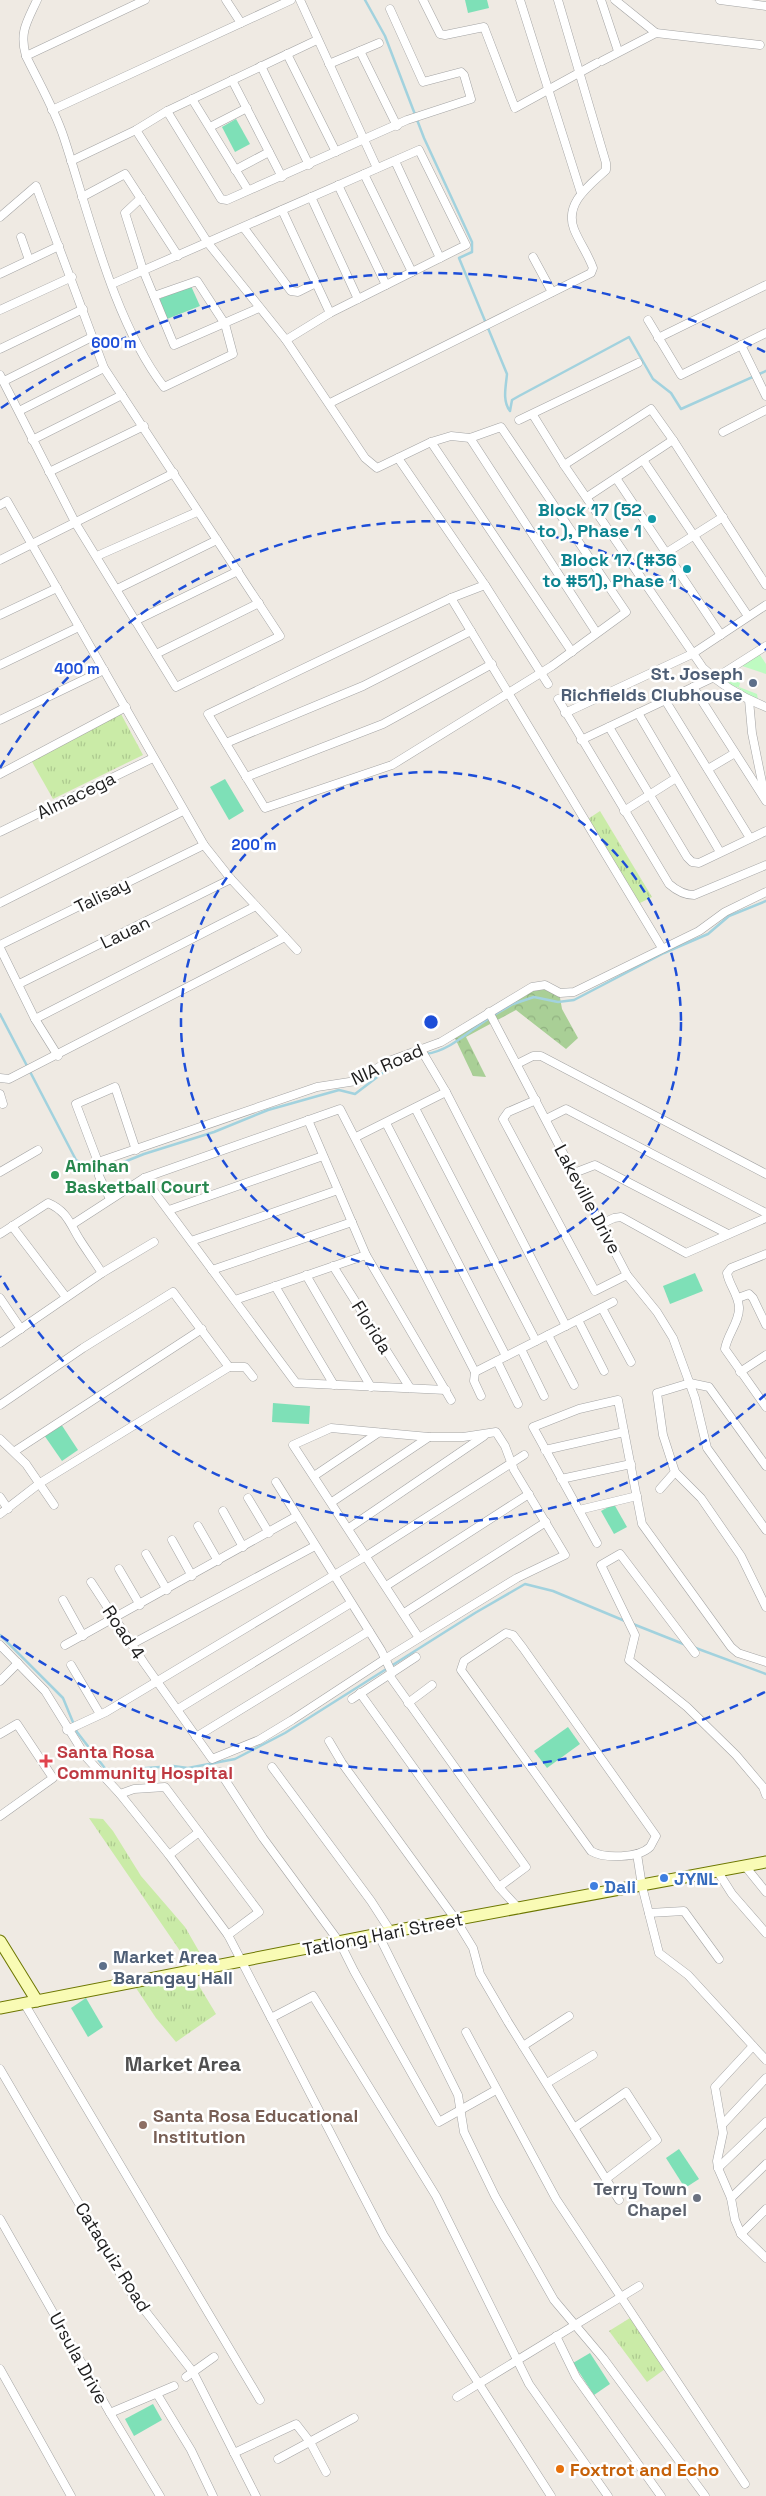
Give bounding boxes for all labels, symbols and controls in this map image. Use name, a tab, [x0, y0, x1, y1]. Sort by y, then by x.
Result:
text: 600 m	[91, 333, 137, 352]
place label: Block 17 (52 to ), Phase 1	[537, 498, 642, 542]
marker: Block 17 (52 to ), Phase 1	[646, 513, 658, 525]
place label: Block 17 (#36 to #51), Phase 1	[542, 548, 677, 592]
marker: Block 17 (#36 to #51), Phase 1	[681, 563, 693, 575]
text: 400 m	[54, 659, 100, 678]
place label: St. Joseph Richfields Clubhouse	[561, 662, 743, 706]
marker: St. Joseph Richfields Clubhouse	[747, 677, 759, 689]
street label: Almacega	[33, 766, 119, 824]
text: 200 m	[232, 835, 276, 854]
street label: Talisay	[71, 872, 133, 918]
street label: Lauan	[96, 910, 154, 954]
centre of rings	[422, 1013, 440, 1031]
street label: NIA Road	[347, 1038, 427, 1090]
street label: Lakeville Drive	[549, 1140, 627, 1258]
place label: Amihan Basketball Court	[65, 1154, 210, 1198]
marker: Amihan Basketball Court	[49, 1169, 61, 1181]
street label: Florida	[347, 1296, 397, 1358]
street label: Road 4	[98, 1601, 150, 1663]
place label: Santa Rosa Community Hospital	[57, 1740, 233, 1784]
marker: Santa Rosa Community Hospital	[39, 1754, 53, 1768]
place label: JYNL	[674, 1867, 718, 1890]
marker: JYNL	[658, 1872, 670, 1884]
place label: Dali	[604, 1875, 636, 1898]
marker: Dali	[588, 1880, 600, 1892]
street label: Tatlong Hari Street	[301, 1907, 465, 1961]
place label: Market Area Barangay Hall	[113, 1945, 233, 1989]
marker: Market Area Barangay Hall	[97, 1960, 109, 1972]
district label: Market Area	[125, 2051, 242, 2077]
place label: Santa Rosa Educational Institution	[153, 2104, 358, 2148]
marker: Santa Rosa Educational Institution	[137, 2119, 149, 2131]
place label: Terry Town Chapel	[593, 2177, 687, 2221]
marker: Terry Town Chapel	[691, 2192, 703, 2204]
street label: Cataquiz Road	[70, 2198, 156, 2316]
street label: Ursula Drive	[44, 2308, 114, 2408]
place label: Foxtrot and Echo	[570, 2458, 719, 2481]
marker: Foxtrot and Echo	[554, 2463, 566, 2475]

